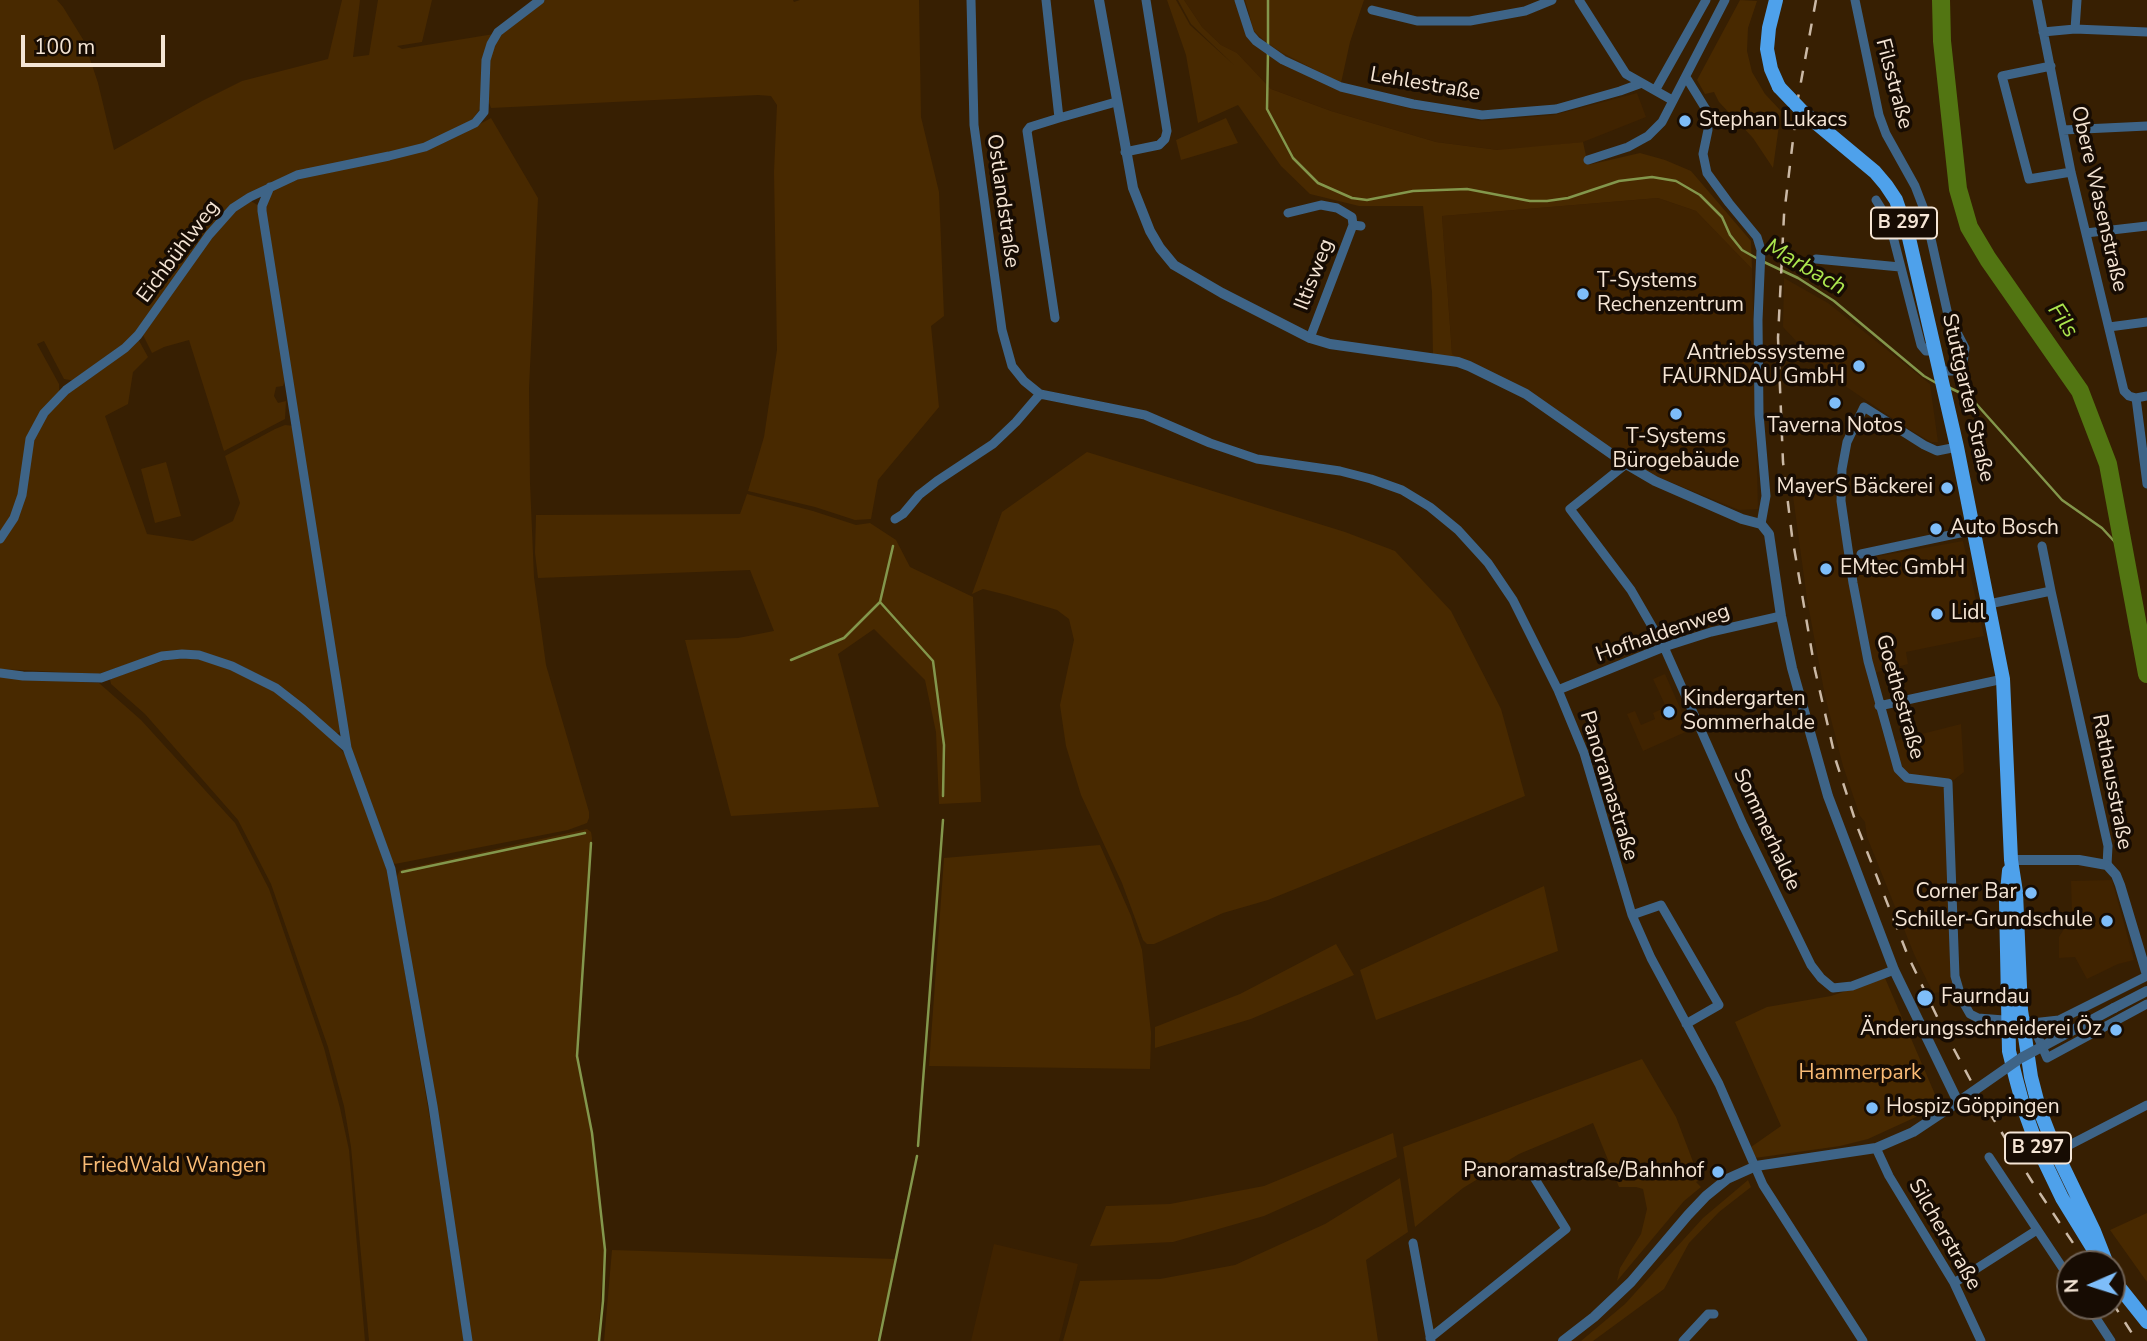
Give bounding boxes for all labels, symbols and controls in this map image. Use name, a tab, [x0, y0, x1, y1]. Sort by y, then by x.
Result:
scale bar	[24, 21, 168, 65]
text: 100 m	[34, 33, 95, 61]
street label: Filsstraße	[1869, 36, 1917, 132]
street label: Lehlestraße	[1368, 63, 1482, 107]
street label: Obere Wasenstraße	[2064, 104, 2132, 294]
place label: Stephan Lukacs	[1699, 108, 1847, 134]
marker: Stephan Lukacs	[1677, 113, 1693, 129]
street label: Ostlandstraße	[980, 132, 1024, 270]
street label: Eichbühlweg	[132, 196, 226, 308]
road number: B 297	[1871, 208, 1937, 238]
water label: Marbach	[1759, 234, 1851, 302]
street label: Iltisweg	[1290, 236, 1340, 314]
place label: T-Systems Rechenzentrum	[1597, 269, 1744, 319]
marker: T-Systems Rechenzentrum	[1575, 286, 1591, 302]
water label: Fils	[2041, 298, 2083, 344]
street label: Stuttgarter Straße	[1935, 311, 1999, 485]
place label: Antriebssysteme FAURNDAU GmbH	[1662, 341, 1845, 391]
marker: Antriebssysteme FAURNDAU GmbH	[1851, 358, 1867, 374]
marker: Taverna Notos	[1827, 395, 1843, 411]
marker: T-Systems Bürogebäude	[1668, 406, 1684, 422]
place label: Taverna Notos	[1767, 414, 1903, 440]
place label: T-Systems Bürogebäude	[1612, 425, 1740, 475]
place label: MayerS Bäckerei	[1776, 475, 1933, 501]
marker: MayerS Bäckerei	[1939, 480, 1955, 496]
place label: Auto Bosch	[1950, 516, 2059, 542]
marker: Auto Bosch	[1928, 521, 1944, 537]
place label: EMtec GmbH	[1840, 556, 1965, 582]
marker: EMtec GmbH	[1818, 561, 1834, 577]
street label: Hofhaldenweg	[1593, 599, 1733, 669]
place label: Lidl	[1951, 601, 1986, 627]
marker: Lidl	[1929, 606, 1945, 622]
street label: Goethestraße	[1869, 632, 1929, 762]
place label: Kindergarten Sommerhalde	[1683, 687, 1815, 737]
marker: Kindergarten Sommerhalde	[1661, 704, 1677, 720]
street label: Panoramastraße	[1573, 708, 1643, 864]
street label: Rathausstraße	[2086, 712, 2136, 852]
street label: Sommerhalde	[1727, 765, 1805, 895]
place label: Corner Bar	[1916, 880, 2017, 906]
marker: Corner Bar	[2023, 885, 2039, 901]
place label: Schiller-Grundschule	[1895, 908, 2093, 934]
marker: Schiller-Grundschule	[2099, 913, 2115, 929]
place label: Faurndau	[1941, 985, 2030, 1011]
marker: Faurndau	[1915, 988, 1935, 1008]
place label: Änderungsschneiderei Öz	[1860, 1017, 2102, 1043]
marker: Änderungsschneiderei Öz	[2108, 1022, 2124, 1038]
park label: Hammerpark	[1798, 1061, 1922, 1087]
place label: Hospiz Göppingen	[1886, 1095, 2060, 1121]
marker: Hospiz Göppingen	[1864, 1100, 1880, 1116]
road number: B 297	[2005, 1132, 2071, 1164]
park label: FriedWald Wangen	[82, 1154, 266, 1180]
place label: Panoramastraße/Bahnhof	[1463, 1159, 1704, 1185]
marker: Panoramastraße/Bahnhof	[1710, 1164, 1726, 1180]
street label: Silcherstraße	[1902, 1175, 1986, 1295]
north arrow	[2056, 1250, 2126, 1320]
text: N	[2059, 1278, 2085, 1294]

